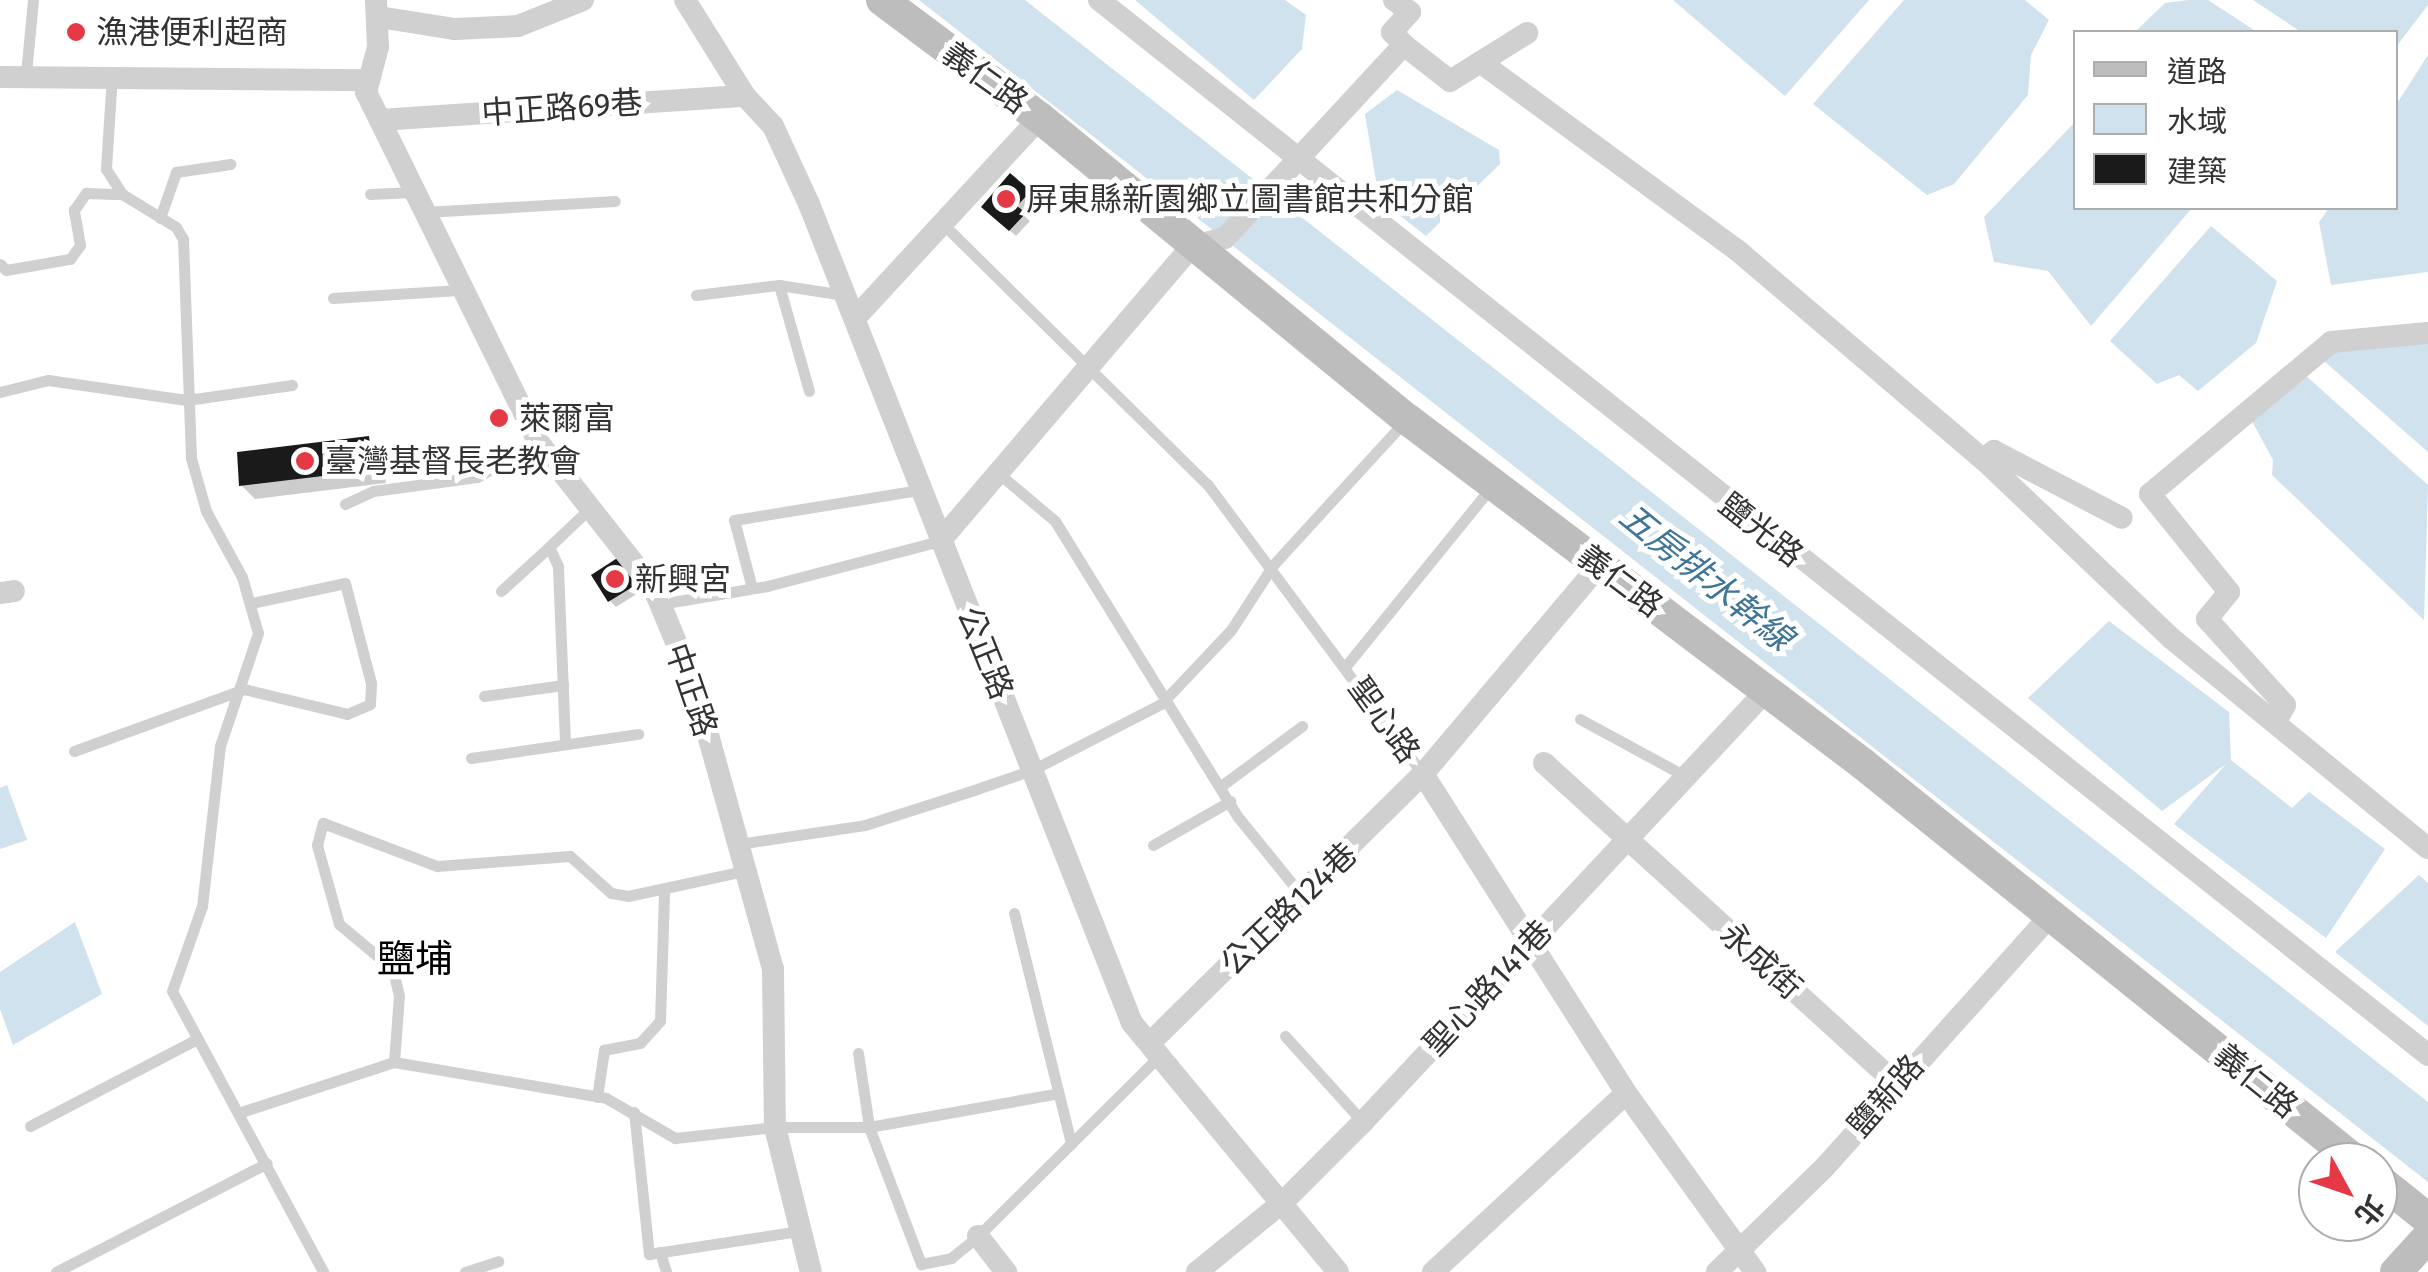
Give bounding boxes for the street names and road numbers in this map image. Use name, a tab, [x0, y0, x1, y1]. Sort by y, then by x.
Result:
street label: 義仁路	[935, 34, 1035, 122]
street label: 中正路69巷	[480, 83, 644, 133]
street label: 鹽光路	[1711, 485, 1811, 575]
street label: 義仁路	[1570, 537, 1670, 625]
street label: 公正路	[949, 601, 1021, 705]
street label: 中正路	[657, 638, 725, 742]
street label: 聖心路	[1340, 670, 1428, 770]
street label: 公正路124巷	[1213, 835, 1365, 983]
street label: 聖心路141巷	[1416, 912, 1560, 1064]
street label: 永成街	[1712, 915, 1810, 1007]
street label: 義仁路	[2207, 1036, 2305, 1126]
street label: 鹽新路	[1840, 1047, 1932, 1145]

